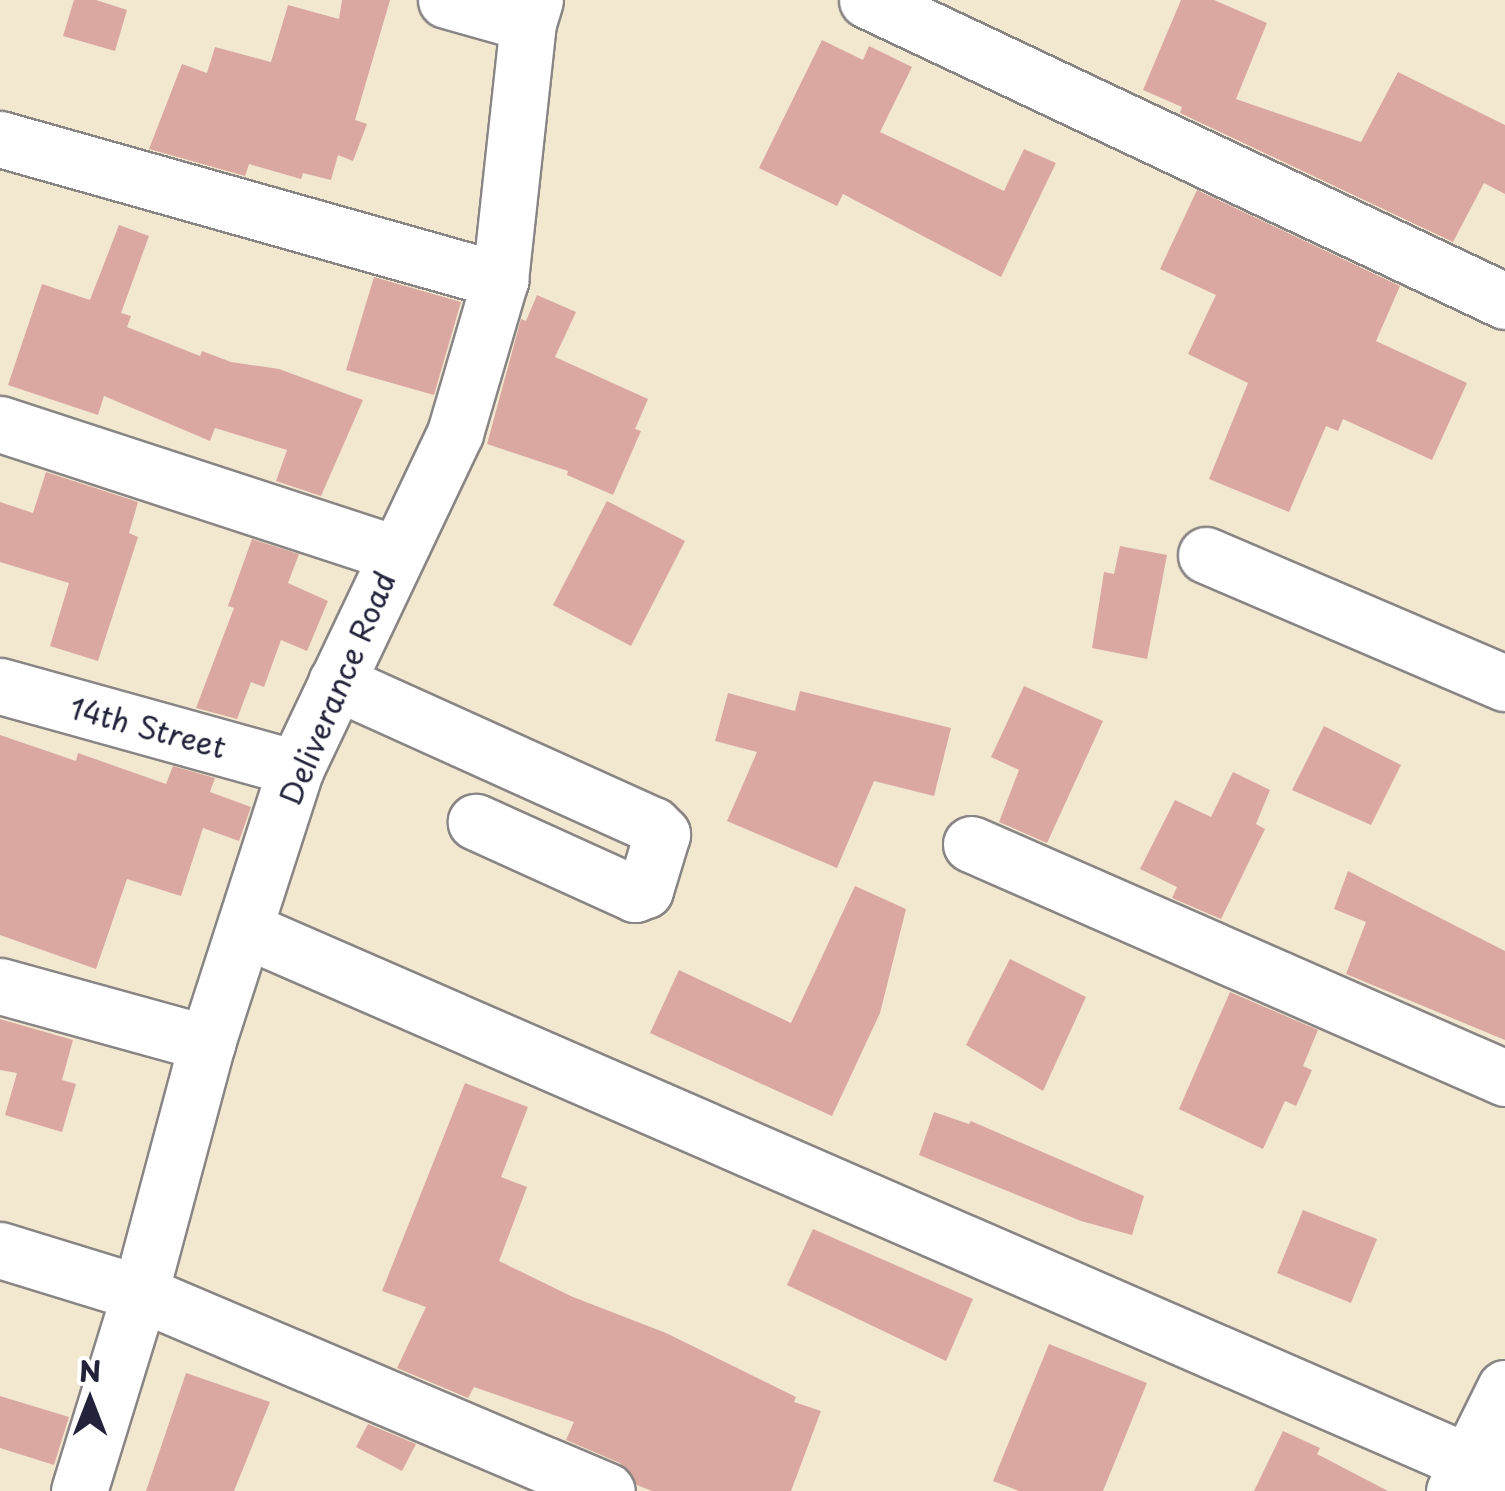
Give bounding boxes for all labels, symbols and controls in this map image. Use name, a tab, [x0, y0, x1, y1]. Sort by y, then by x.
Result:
street label: Deliverance Road	[272, 566, 402, 810]
street label: 14th Street	[65, 689, 231, 765]
text: N	[79, 1349, 101, 1392]
north arrow	[40, 1351, 140, 1451]

